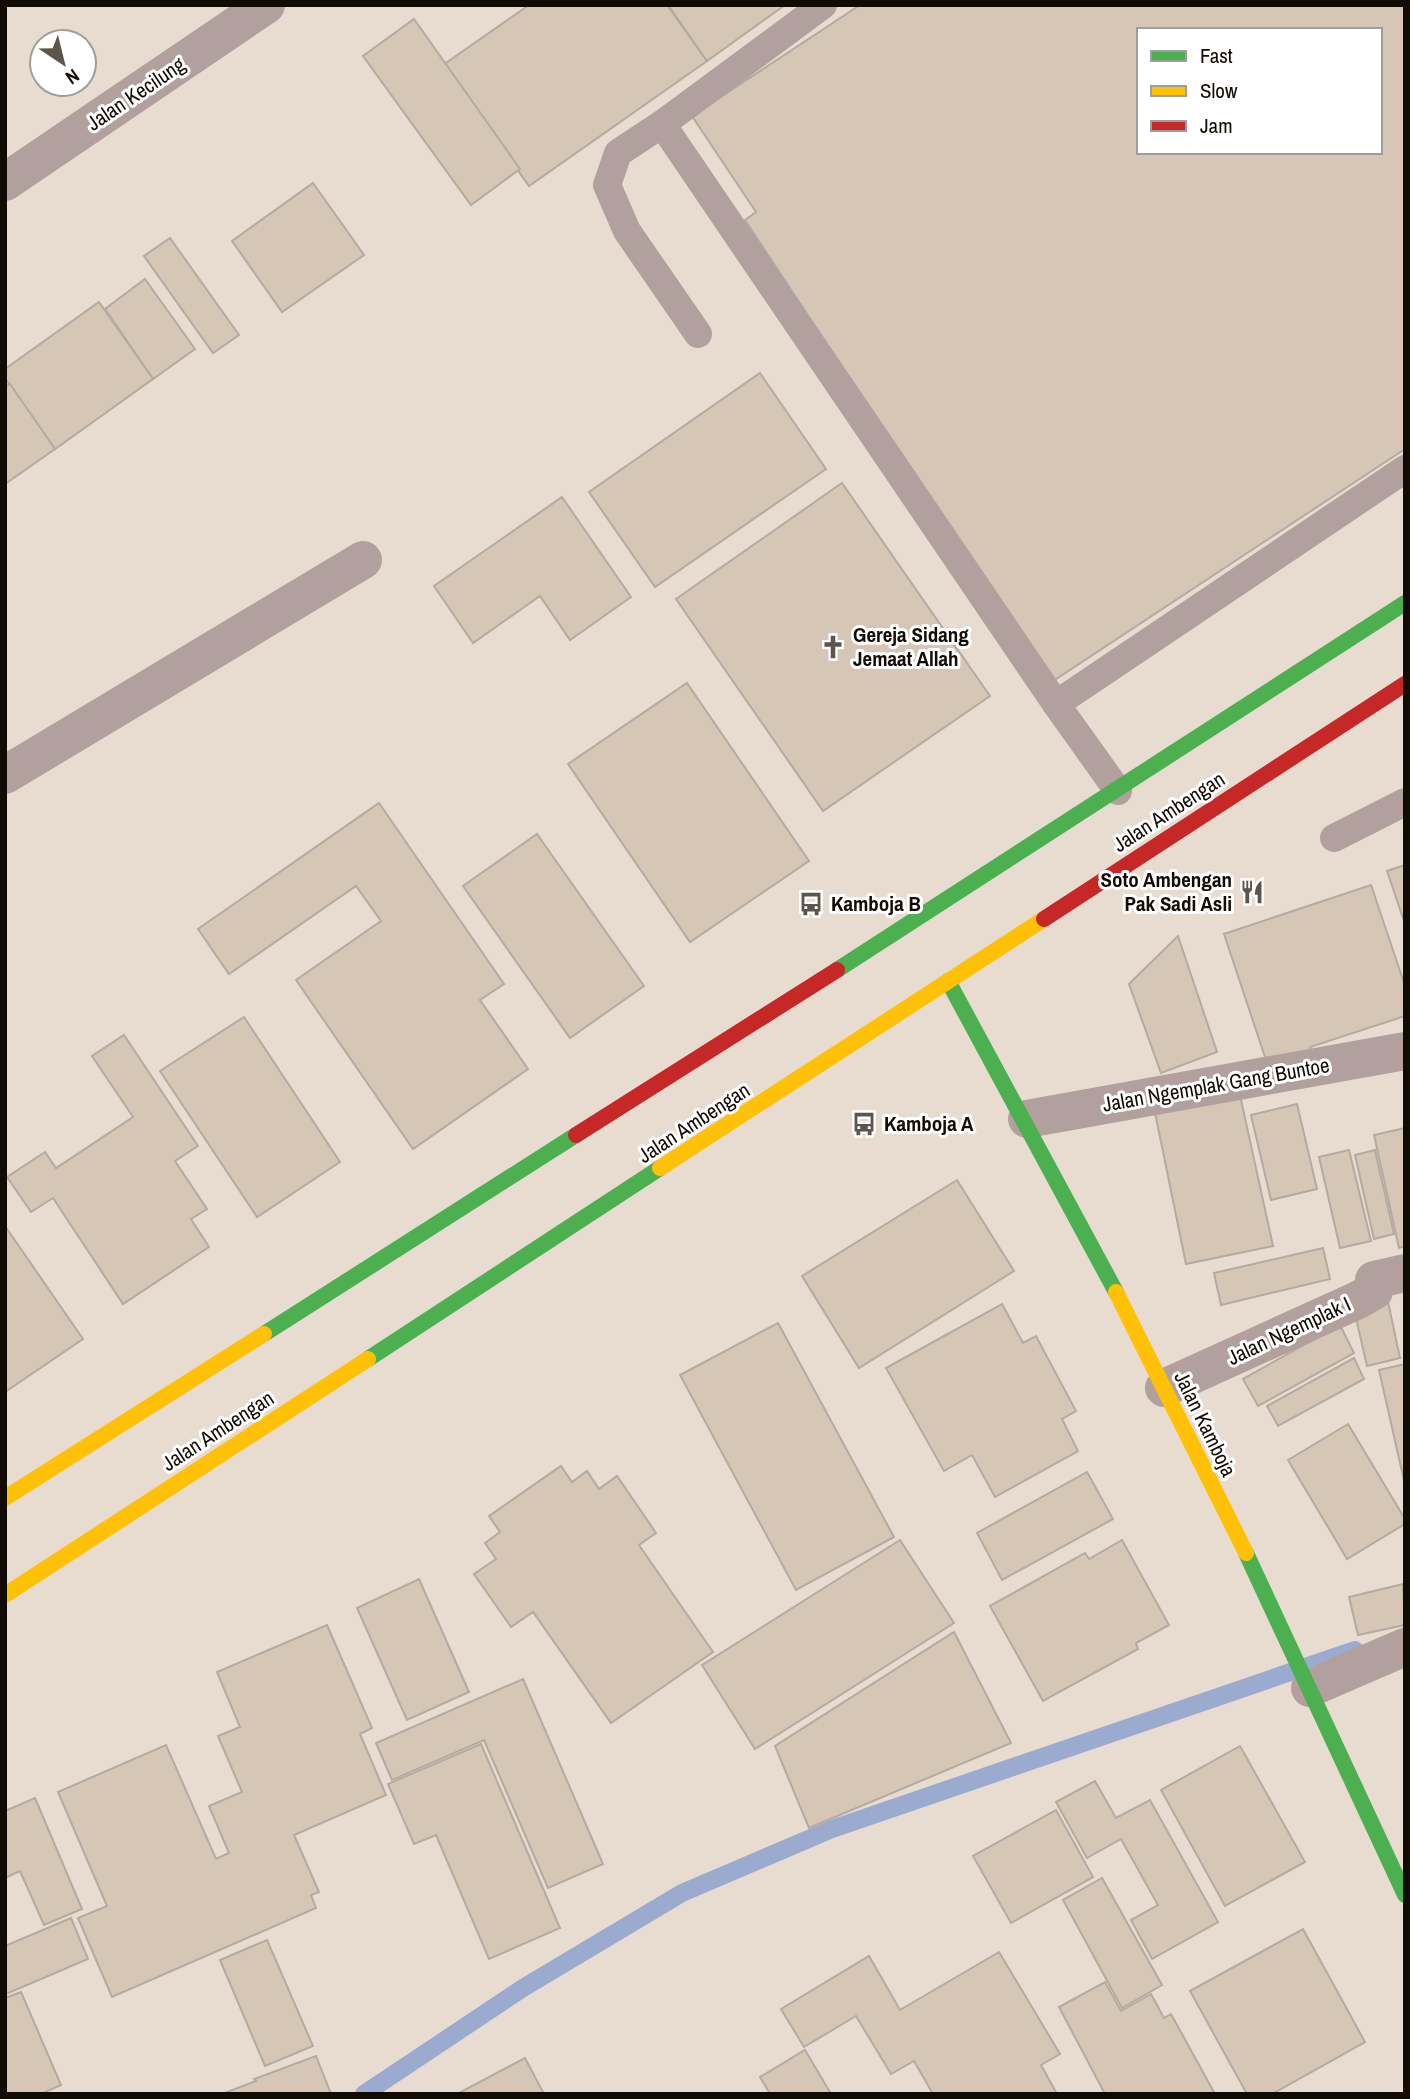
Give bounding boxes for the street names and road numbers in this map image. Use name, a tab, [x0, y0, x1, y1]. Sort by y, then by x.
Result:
street label: Jalan Kecilung	[81, 50, 191, 137]
street label: Jalan Ambengan	[1107, 764, 1230, 859]
street label: Jalan Ngemplak Gang Buntoe	[1100, 1050, 1332, 1119]
street label: Jalan Ambengan	[632, 1075, 755, 1170]
street label: Jalan Ngemplak I	[1222, 1289, 1355, 1372]
street label: Jalan Kamboja	[1167, 1366, 1244, 1482]
street label: Jalan Ambengan	[156, 1383, 279, 1478]

